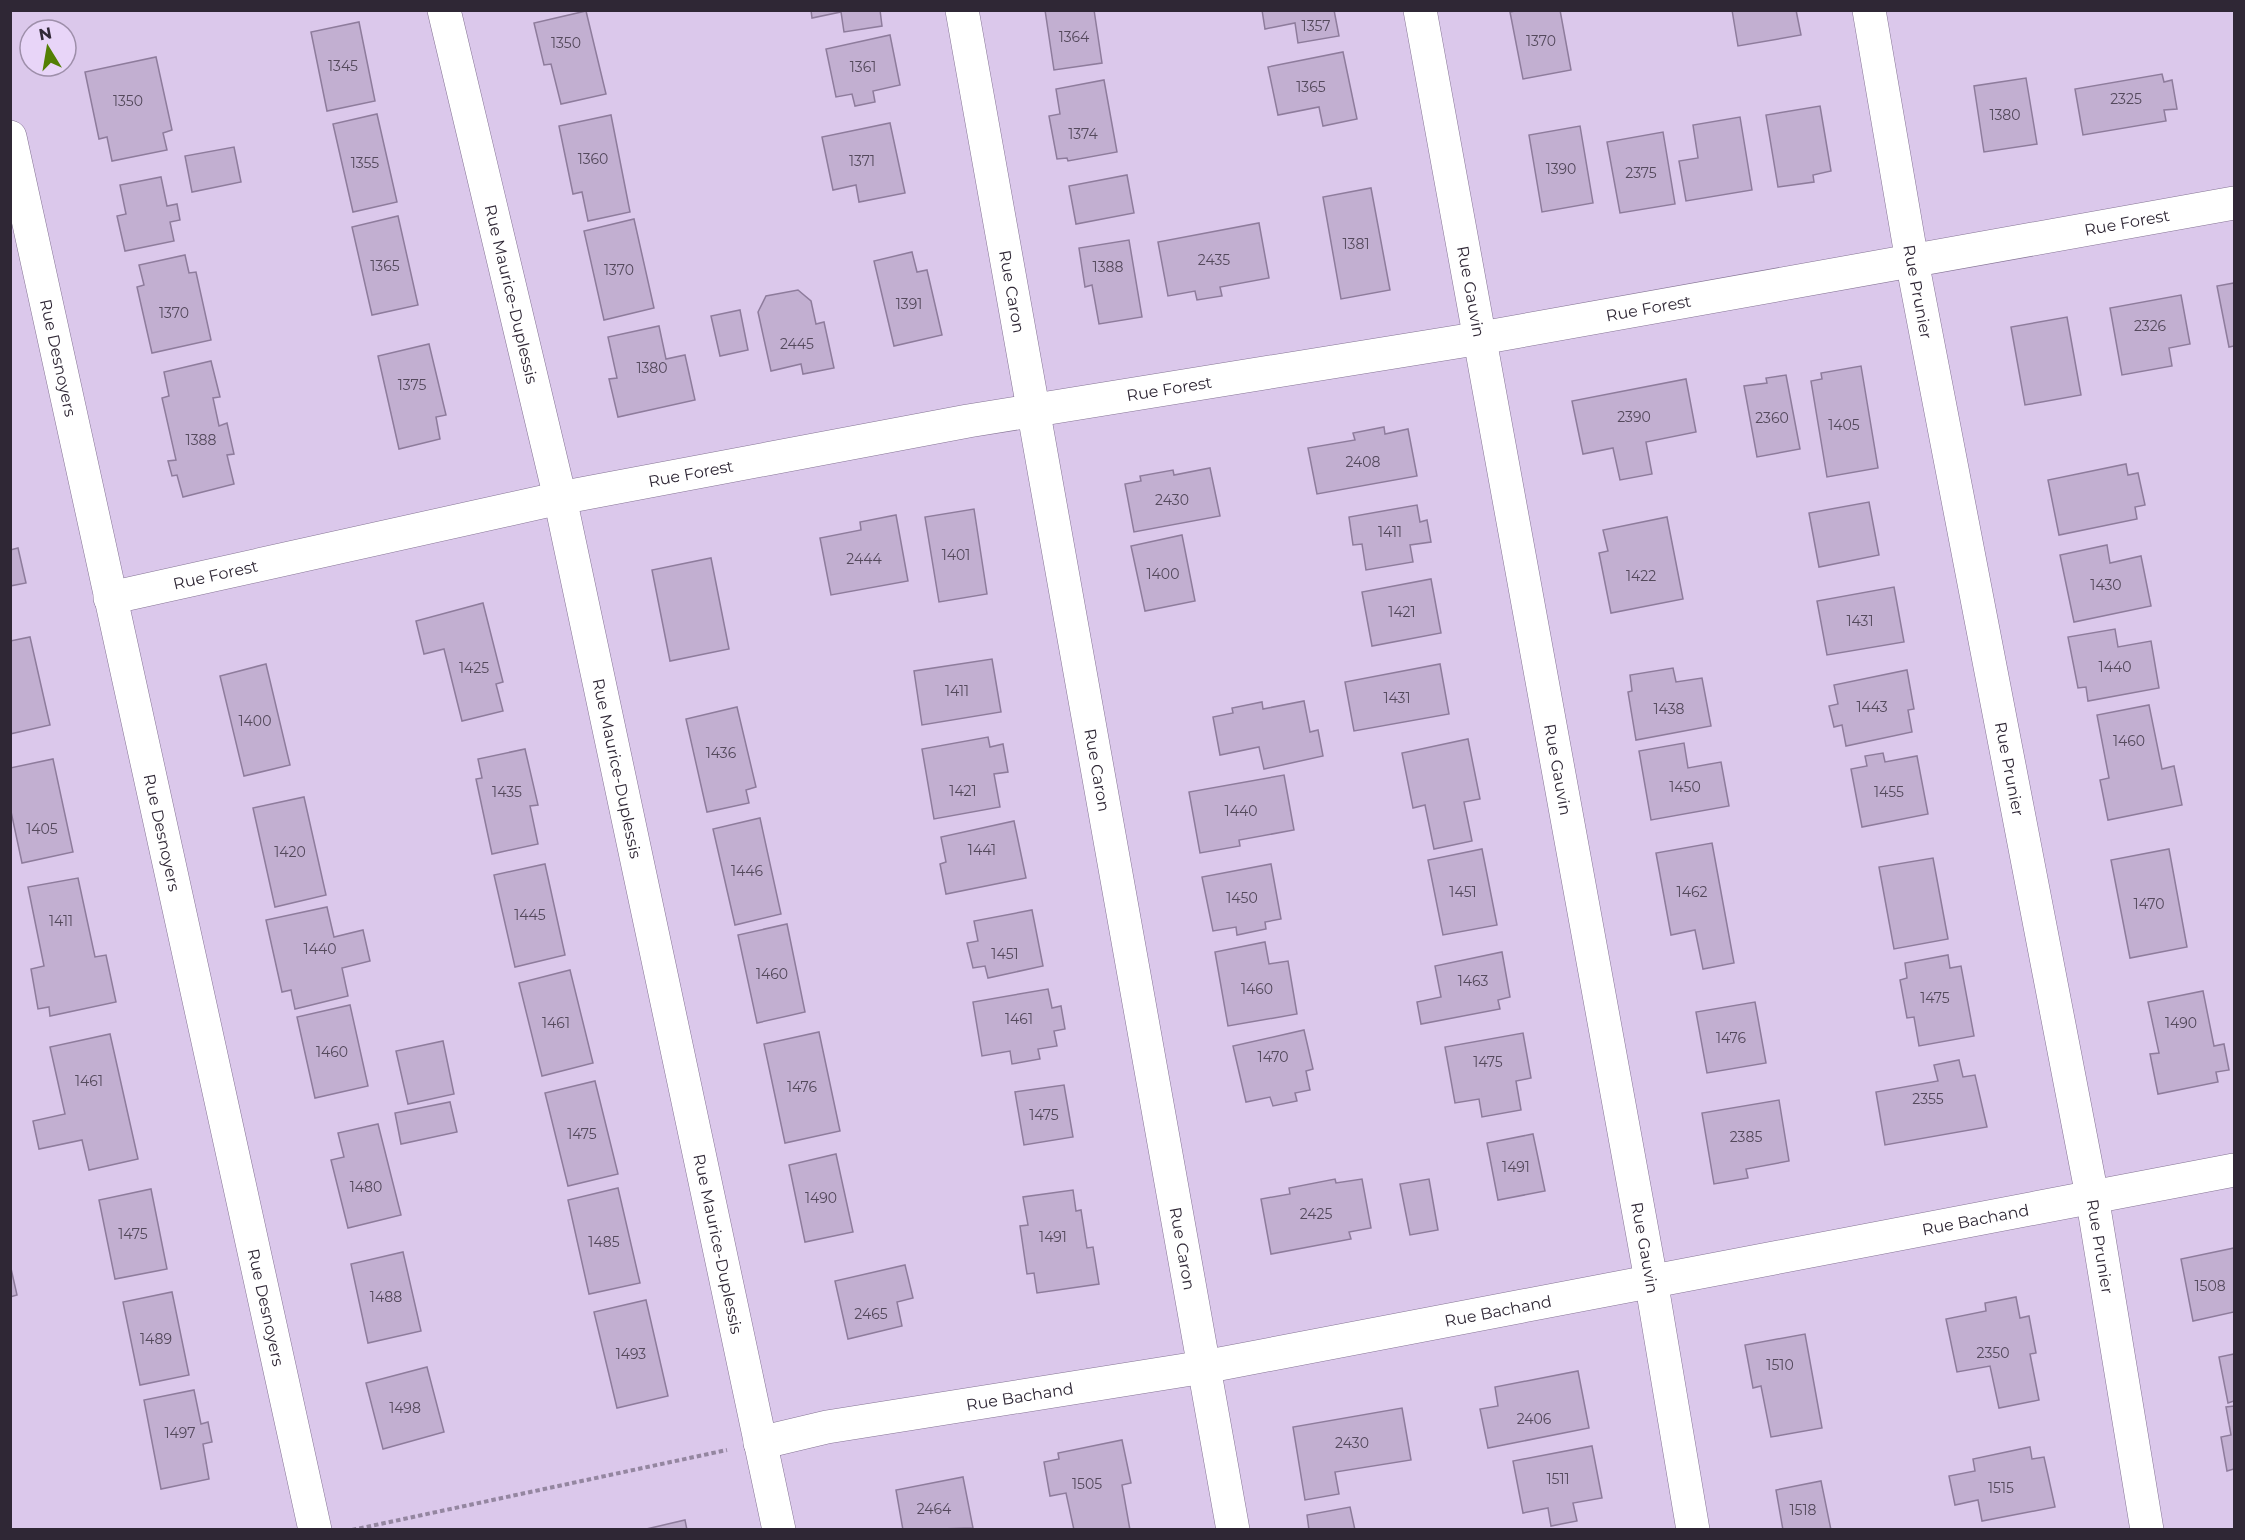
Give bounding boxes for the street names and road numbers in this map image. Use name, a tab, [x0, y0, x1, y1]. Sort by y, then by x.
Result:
street label: Rue Maurice-Duplessis	[481, 203, 542, 386]
street label: Rue Forest	[2083, 206, 2172, 240]
street label: Rue Prunier	[1899, 243, 1936, 341]
street label: Rue Gauvin	[1453, 244, 1488, 339]
street label: Rue Caron	[995, 249, 1028, 335]
street label: Rue Forest	[1604, 291, 1693, 325]
street label: Rue Desnoyers	[36, 297, 80, 419]
street label: Rue Forest	[1125, 373, 1214, 405]
street label: Rue Forest	[647, 456, 735, 491]
street label: Rue Forest	[171, 556, 260, 594]
street label: Rue Maurice-Duplessis	[589, 677, 645, 861]
street label: Rue Prunier	[1991, 720, 2028, 818]
street label: Rue Gauvin	[1540, 722, 1575, 817]
street label: Rue Caron	[1080, 727, 1114, 813]
street label: Rue Desnoyers	[140, 772, 184, 893]
street label: Rue Maurice-Duplessis	[689, 1152, 746, 1336]
street label: Rue Prunier	[2083, 1198, 2117, 1295]
street label: Rue Bachand	[1920, 1200, 2031, 1239]
street label: Rue Gauvin	[1627, 1201, 1662, 1295]
street label: Rue Caron	[1166, 1206, 1199, 1292]
street label: Rue Desnoyers	[244, 1247, 288, 1368]
street label: Rue Bachand	[1443, 1292, 1553, 1331]
street label: Rue Bachand	[965, 1379, 1075, 1415]

